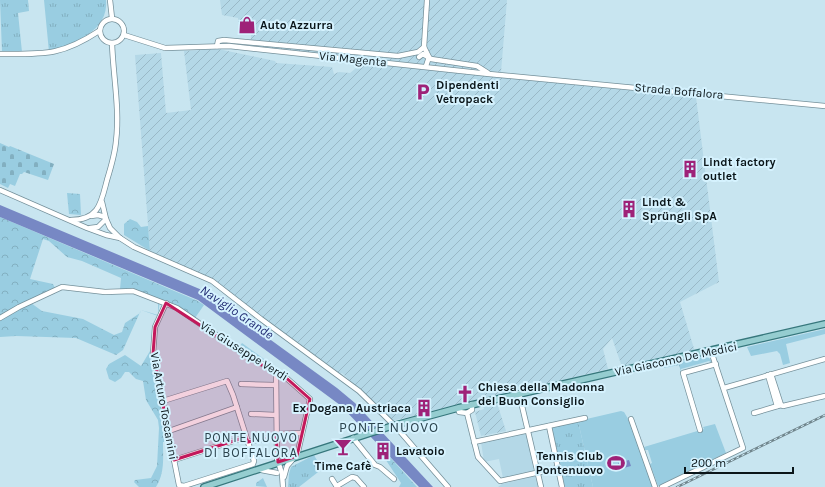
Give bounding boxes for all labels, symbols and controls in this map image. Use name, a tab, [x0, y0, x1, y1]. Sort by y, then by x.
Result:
shop icon: Auto Azzurra	[237, 15, 257, 35]
place label: Auto Azzurra	[260, 18, 333, 32]
street label: Via Magenta	[319, 48, 387, 70]
place label: Dipendenti Vetropack	[436, 78, 499, 106]
street label: Strada Boffalora	[634, 80, 724, 102]
parking icon: Dipendenti Vetropack	[413, 82, 433, 102]
place label: Lindt factory outlet	[703, 155, 776, 183]
building icon: Lindt factory outlet	[680, 159, 700, 179]
place label: Lindt & Sprüngli SpA	[642, 195, 717, 223]
building icon: Lindt & Sprüngli SpA	[619, 199, 639, 219]
water label: Naviglio Grande	[198, 282, 276, 342]
street label: Via Giuseppe Verdi	[197, 318, 291, 384]
street label: Via Giacomo De Medici	[614, 339, 738, 379]
street label: Via Arturo Toscanini	[148, 351, 180, 461]
place label: Chiesa della Madonna del Buon Consiglio	[478, 380, 605, 408]
church icon: Chiesa della Madonna del Buon Consiglio	[455, 384, 475, 404]
building icon: Ex Dogana Austriaca	[414, 398, 434, 418]
place label: Ex Dogana Austriaca	[293, 401, 411, 415]
district label: PONTE NUOVO	[339, 419, 439, 436]
district label: PONTE NUOVO DI BOFFALORA	[204, 430, 298, 460]
bar icon: Time Cafè	[333, 437, 353, 457]
building icon: Lavatoio	[373, 441, 393, 461]
place label: Lavatoio	[396, 444, 445, 458]
place label: Tennis Club Pontenuovo	[536, 449, 603, 477]
scale bar	[685, 449, 793, 475]
sports icon: Tennis Club Pontenuovo	[606, 453, 626, 473]
text: 200 m	[691, 456, 726, 470]
place label: Time Cafè	[315, 459, 371, 473]

